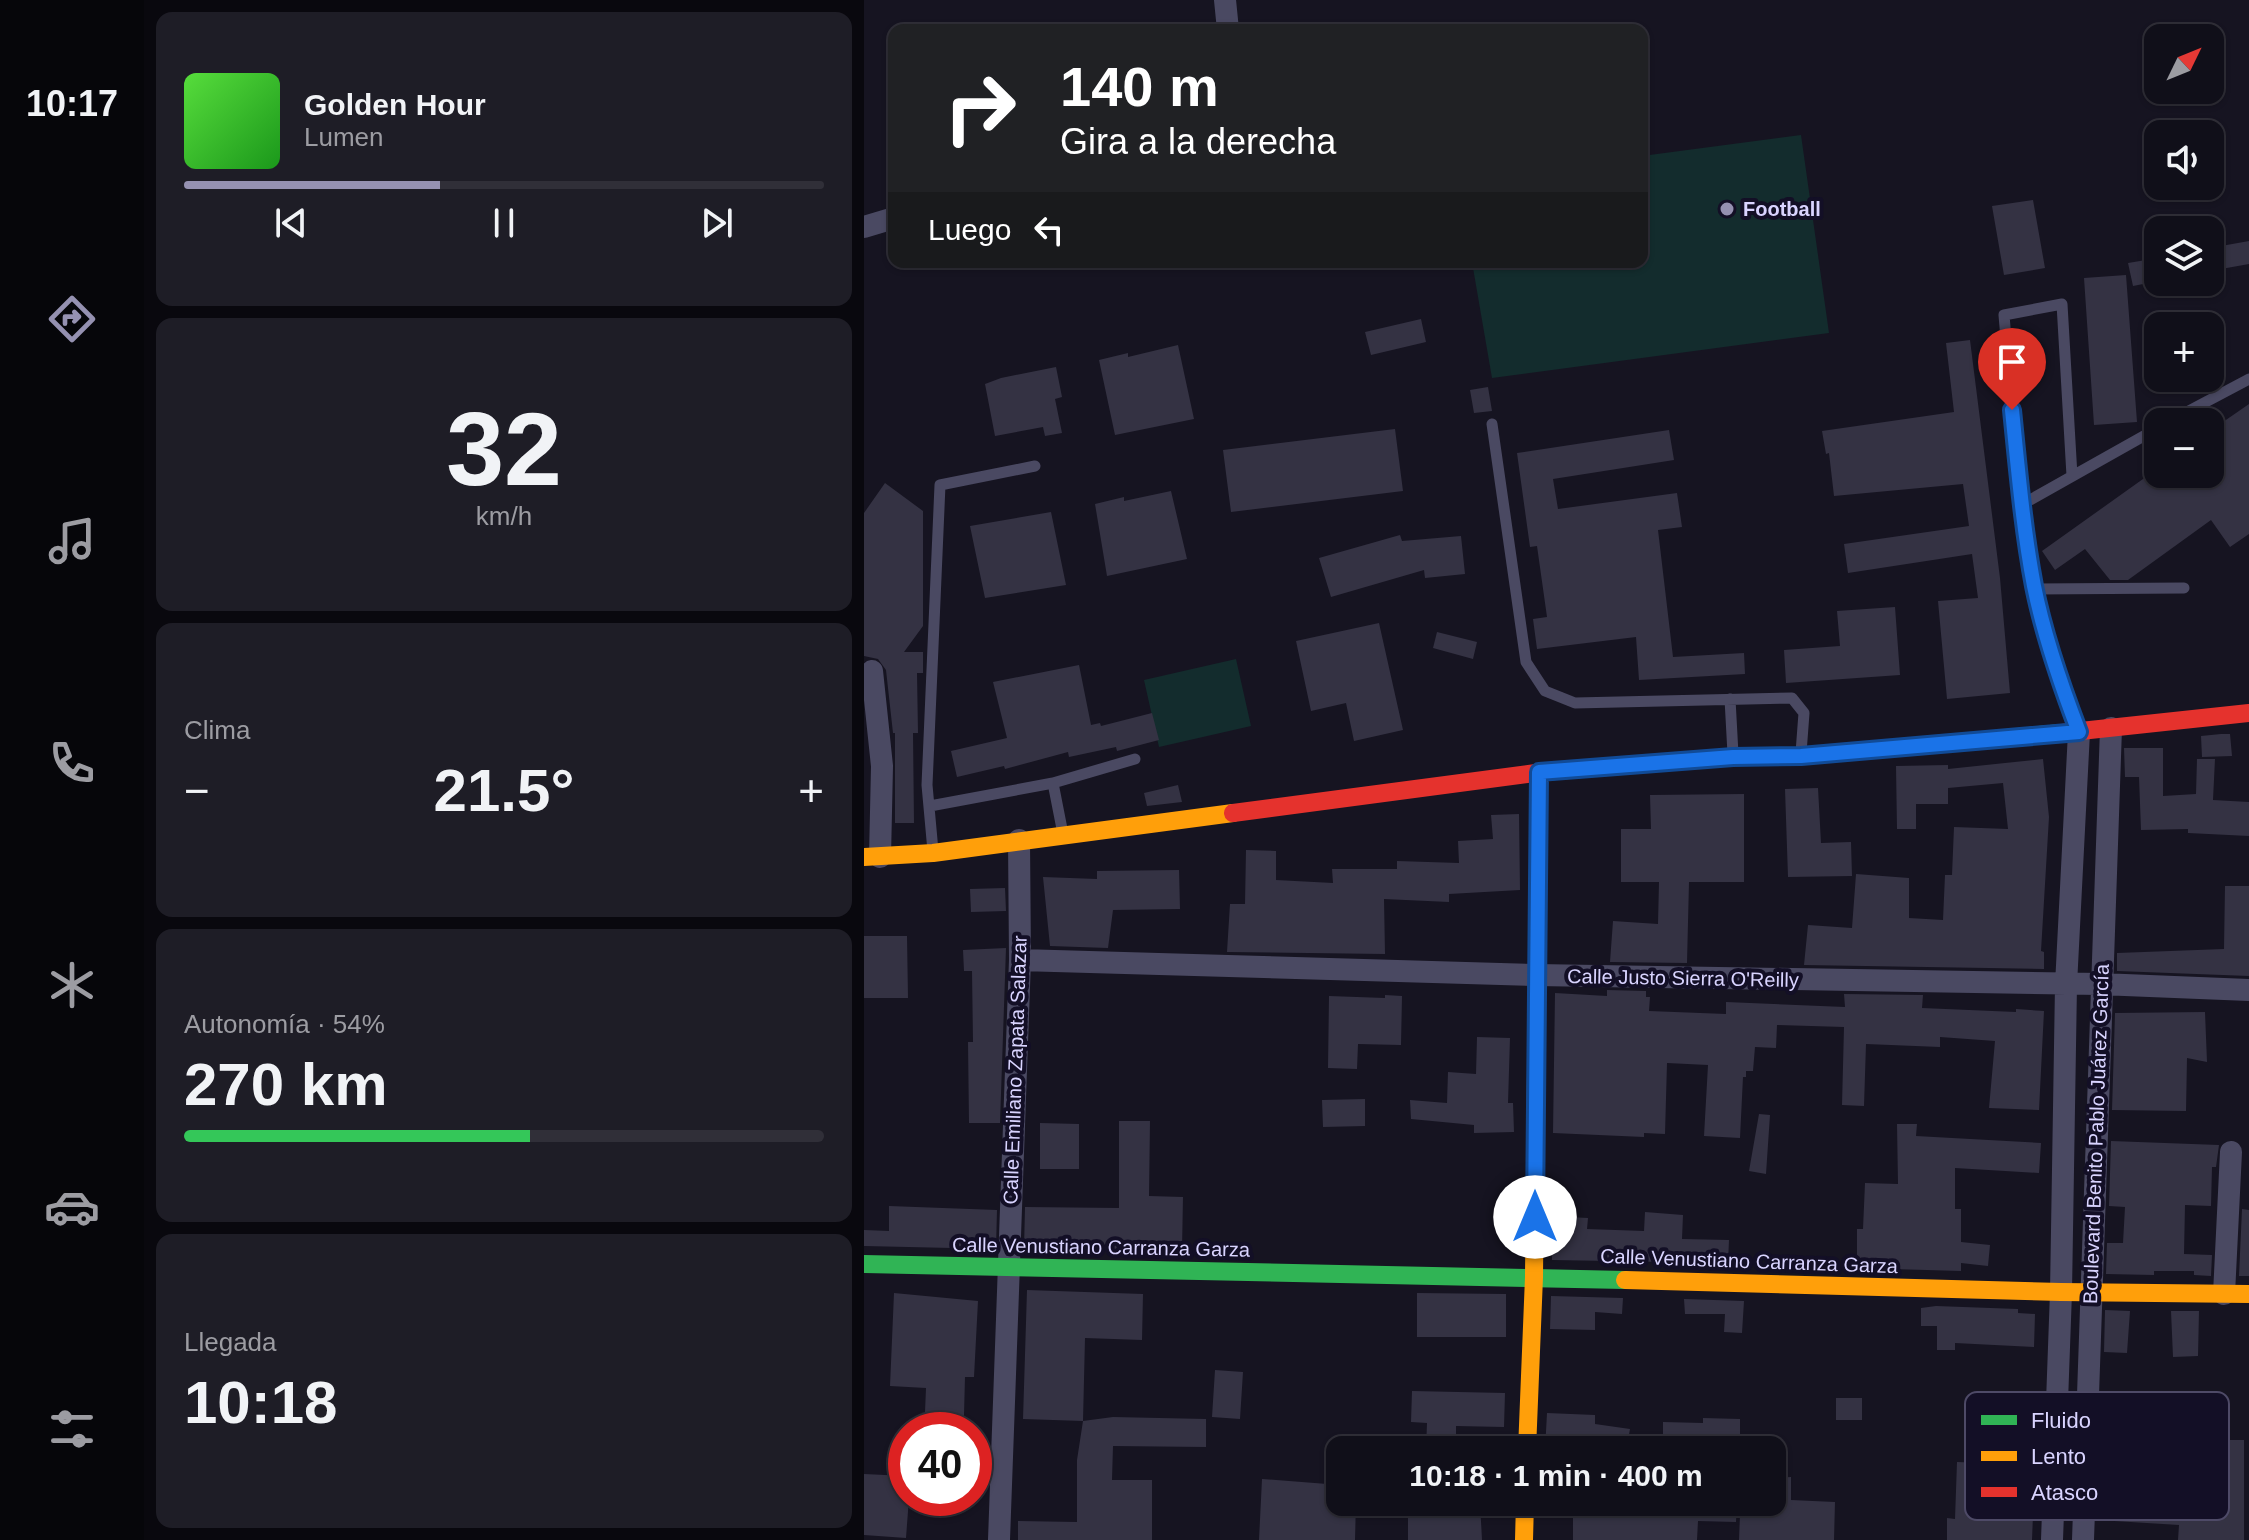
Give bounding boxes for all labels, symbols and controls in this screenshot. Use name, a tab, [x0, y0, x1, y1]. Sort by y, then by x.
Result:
north arrow	[2144, 24, 2224, 104]
map controls	[2144, 24, 2224, 488]
text: 140 m	[1060, 55, 1219, 118]
icon: right	[928, 56, 1032, 160]
text: 10:17	[26, 83, 118, 124]
text: Golden Hour	[304, 88, 486, 121]
button: sound	[2144, 120, 2224, 200]
text: Gira a la derecha	[1060, 121, 1336, 162]
text: Lumen	[304, 122, 384, 152]
place label: Football	[1743, 198, 1821, 220]
marker: Football	[1718, 200, 1736, 218]
icon: previous	[269, 201, 313, 245]
icon: pause	[482, 201, 526, 245]
icon: next	[695, 201, 739, 245]
icon: left	[1027, 208, 1071, 252]
text: Luego	[928, 213, 1011, 246]
button: layers	[2144, 216, 2224, 296]
icon: directions	[44, 291, 100, 347]
button: +	[2144, 312, 2224, 392]
pin	[1978, 328, 2046, 410]
icon: arrive	[1990, 340, 2034, 384]
text: 32	[446, 391, 562, 507]
button: −	[2144, 408, 2224, 488]
text: km/h	[476, 501, 532, 531]
icon: music	[44, 513, 100, 569]
text: Clima	[184, 715, 250, 745]
icon: phone	[44, 735, 100, 791]
text: 21.5°	[434, 757, 574, 824]
text: −	[184, 766, 210, 815]
text: +	[798, 766, 824, 815]
street label: Calle Emiliano Zapata Salazar	[999, 935, 1031, 1205]
icon: climate	[44, 957, 100, 1013]
street label: Boulevard Benito Pablo Juárez García	[2079, 963, 2113, 1304]
street label: Calle Justo Sierra O'Reilly	[1567, 965, 1799, 991]
text: Autonomía · 54%	[184, 1009, 385, 1039]
text: 270 km	[184, 1051, 388, 1118]
position arrow	[1493, 1175, 1577, 1259]
icon: car	[44, 1179, 100, 1235]
street label: Calle Venustiano Carranza Garza	[952, 1233, 1251, 1261]
street label: Calle Venustiano Carranza Garza	[1600, 1245, 1899, 1277]
text: Llegada	[184, 1327, 277, 1357]
text: 10:18	[184, 1369, 337, 1436]
legend	[1965, 1392, 2229, 1520]
icon: filters	[44, 1401, 100, 1457]
text: Fluido	[2031, 1408, 2091, 1433]
speed limit sign: 40	[888, 1412, 992, 1516]
text: Lento	[2031, 1444, 2086, 1469]
text: 10:18 · 1 min · 400 m	[1409, 1459, 1703, 1492]
text: Atasco	[2031, 1480, 2098, 1505]

